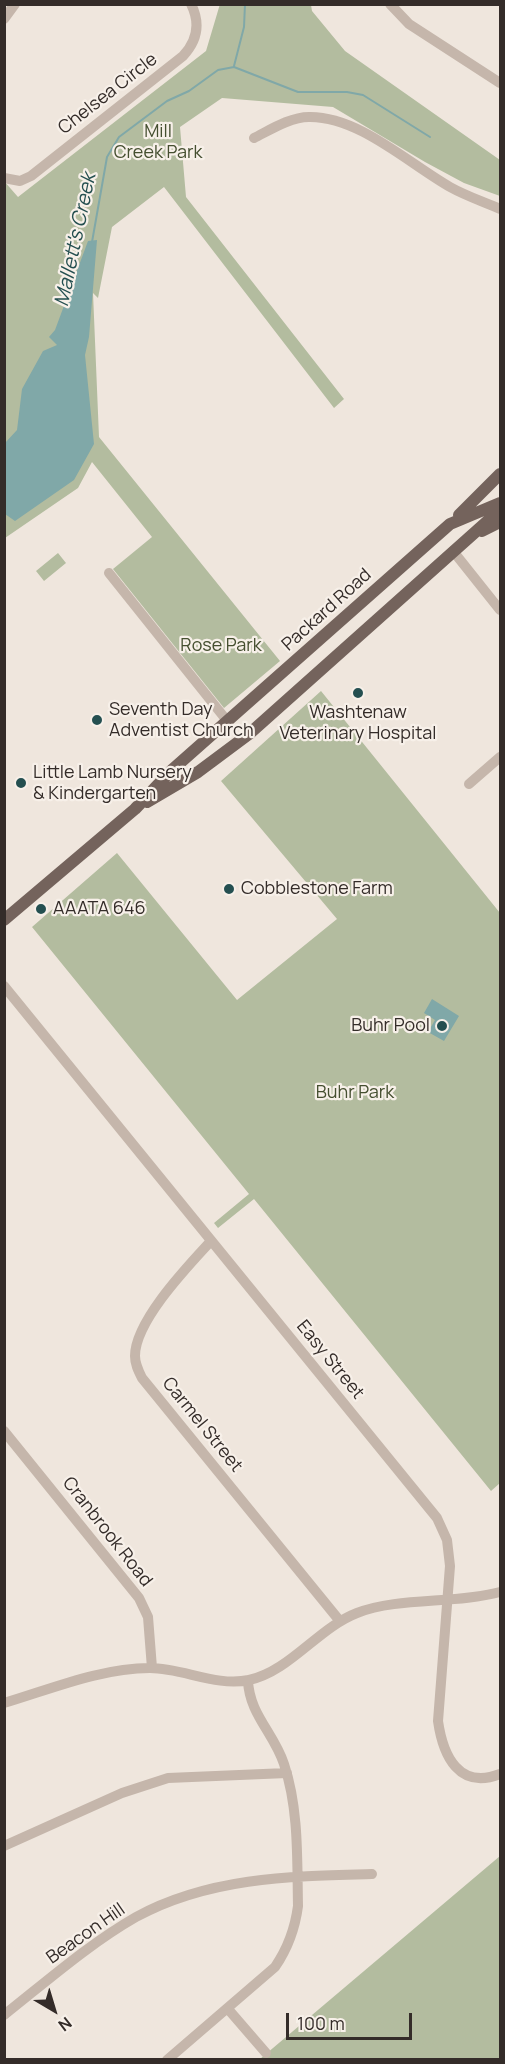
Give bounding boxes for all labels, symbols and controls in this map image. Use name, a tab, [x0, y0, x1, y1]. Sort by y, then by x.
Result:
street label: Chelsea Circle	[54, 49, 162, 139]
park label: Mill Creek Park	[114, 121, 202, 164]
water label: Mallett's Creek	[50, 171, 102, 309]
street label: Packard Road	[278, 564, 376, 656]
park label: Rose Park	[180, 635, 262, 657]
marker: Washtenaw Veterinary Hospital	[351, 686, 365, 700]
place label: Seventh Day Adventist Church	[109, 699, 254, 742]
place label: Washtenaw Veterinary Hospital	[279, 702, 437, 744]
marker: Seventh Day Adventist Church	[90, 713, 104, 727]
place label: Little Lamb Nursery & Kindergarten	[33, 762, 192, 804]
marker: Little Lamb Nursery & Kindergarten	[14, 776, 28, 790]
place label: Cobblestone Farm	[241, 878, 393, 900]
marker: Cobblestone Farm	[222, 882, 236, 896]
place label: AAATA 646	[53, 898, 146, 920]
marker: AAATA 646	[34, 902, 48, 916]
place label: Buhr Pool	[351, 1015, 430, 1037]
marker: Buhr Pool	[435, 1019, 449, 1033]
park label: Buhr Park	[316, 1082, 394, 1104]
street label: Easy Street	[292, 1316, 368, 1404]
street label: Carmel Street	[157, 1373, 247, 1477]
street label: Cranbrook Road	[58, 1473, 156, 1591]
street label: Beacon Hill	[43, 1899, 129, 1969]
north arrow	[24, 1980, 84, 2040]
scale bar	[289, 2001, 415, 2039]
text: 100 m	[297, 2011, 345, 2035]
text: N	[54, 2012, 76, 2036]

